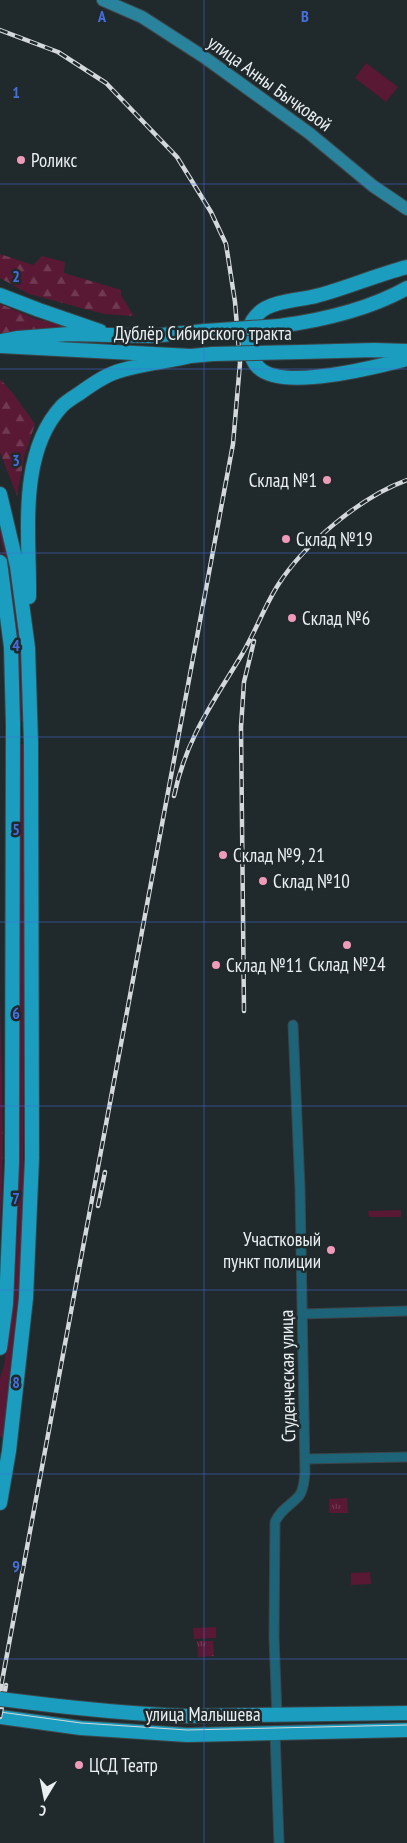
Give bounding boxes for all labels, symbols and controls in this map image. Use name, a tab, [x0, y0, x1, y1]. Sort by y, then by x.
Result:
text: A	[97, 6, 107, 26]
text: B	[301, 6, 309, 26]
street label: улица Анны Бычковой	[203, 30, 337, 136]
text: 1	[12, 82, 20, 102]
place label: Роликс	[31, 148, 78, 172]
marker: Роликс	[15, 154, 27, 166]
text: 2	[12, 266, 20, 286]
street label: Дублёр Сибирского тракта	[114, 321, 292, 345]
text: 3	[12, 450, 20, 470]
place label: Склад №1	[249, 468, 317, 492]
marker: Склад №1	[321, 474, 333, 486]
place label: Склад №19	[296, 527, 373, 551]
marker: Склад №19	[280, 533, 292, 545]
place label: Склад №6	[302, 606, 370, 630]
marker: Склад №6	[286, 612, 298, 624]
text: 4	[12, 635, 20, 655]
text: 5	[12, 819, 20, 839]
place label: Склад №9, 21	[233, 843, 325, 867]
marker: Склад №9, 21	[217, 849, 229, 861]
place label: Склад №10	[273, 869, 350, 893]
marker: Склад №10	[257, 875, 269, 887]
marker: Склад №24	[341, 939, 353, 951]
place label: Склад №24	[309, 952, 386, 976]
place label: Склад №11	[226, 953, 303, 977]
marker: Склад №11	[210, 959, 222, 971]
text: 6	[12, 1003, 20, 1023]
text: 7	[12, 1188, 20, 1208]
place label: Участковый пункт полиции	[223, 1227, 321, 1273]
marker: Участковый пункт полиции	[325, 1244, 337, 1256]
street label: Студенческая улица	[274, 1310, 300, 1442]
text: 8	[12, 1372, 20, 1392]
text: 9	[12, 1556, 20, 1576]
street label: улица Малышева	[145, 1702, 261, 1726]
place label: ЦСД Театр	[89, 1753, 158, 1777]
marker: ЦСД Театр	[73, 1759, 85, 1771]
north arrow	[20, 1773, 70, 1823]
text: С	[37, 1801, 47, 1820]

